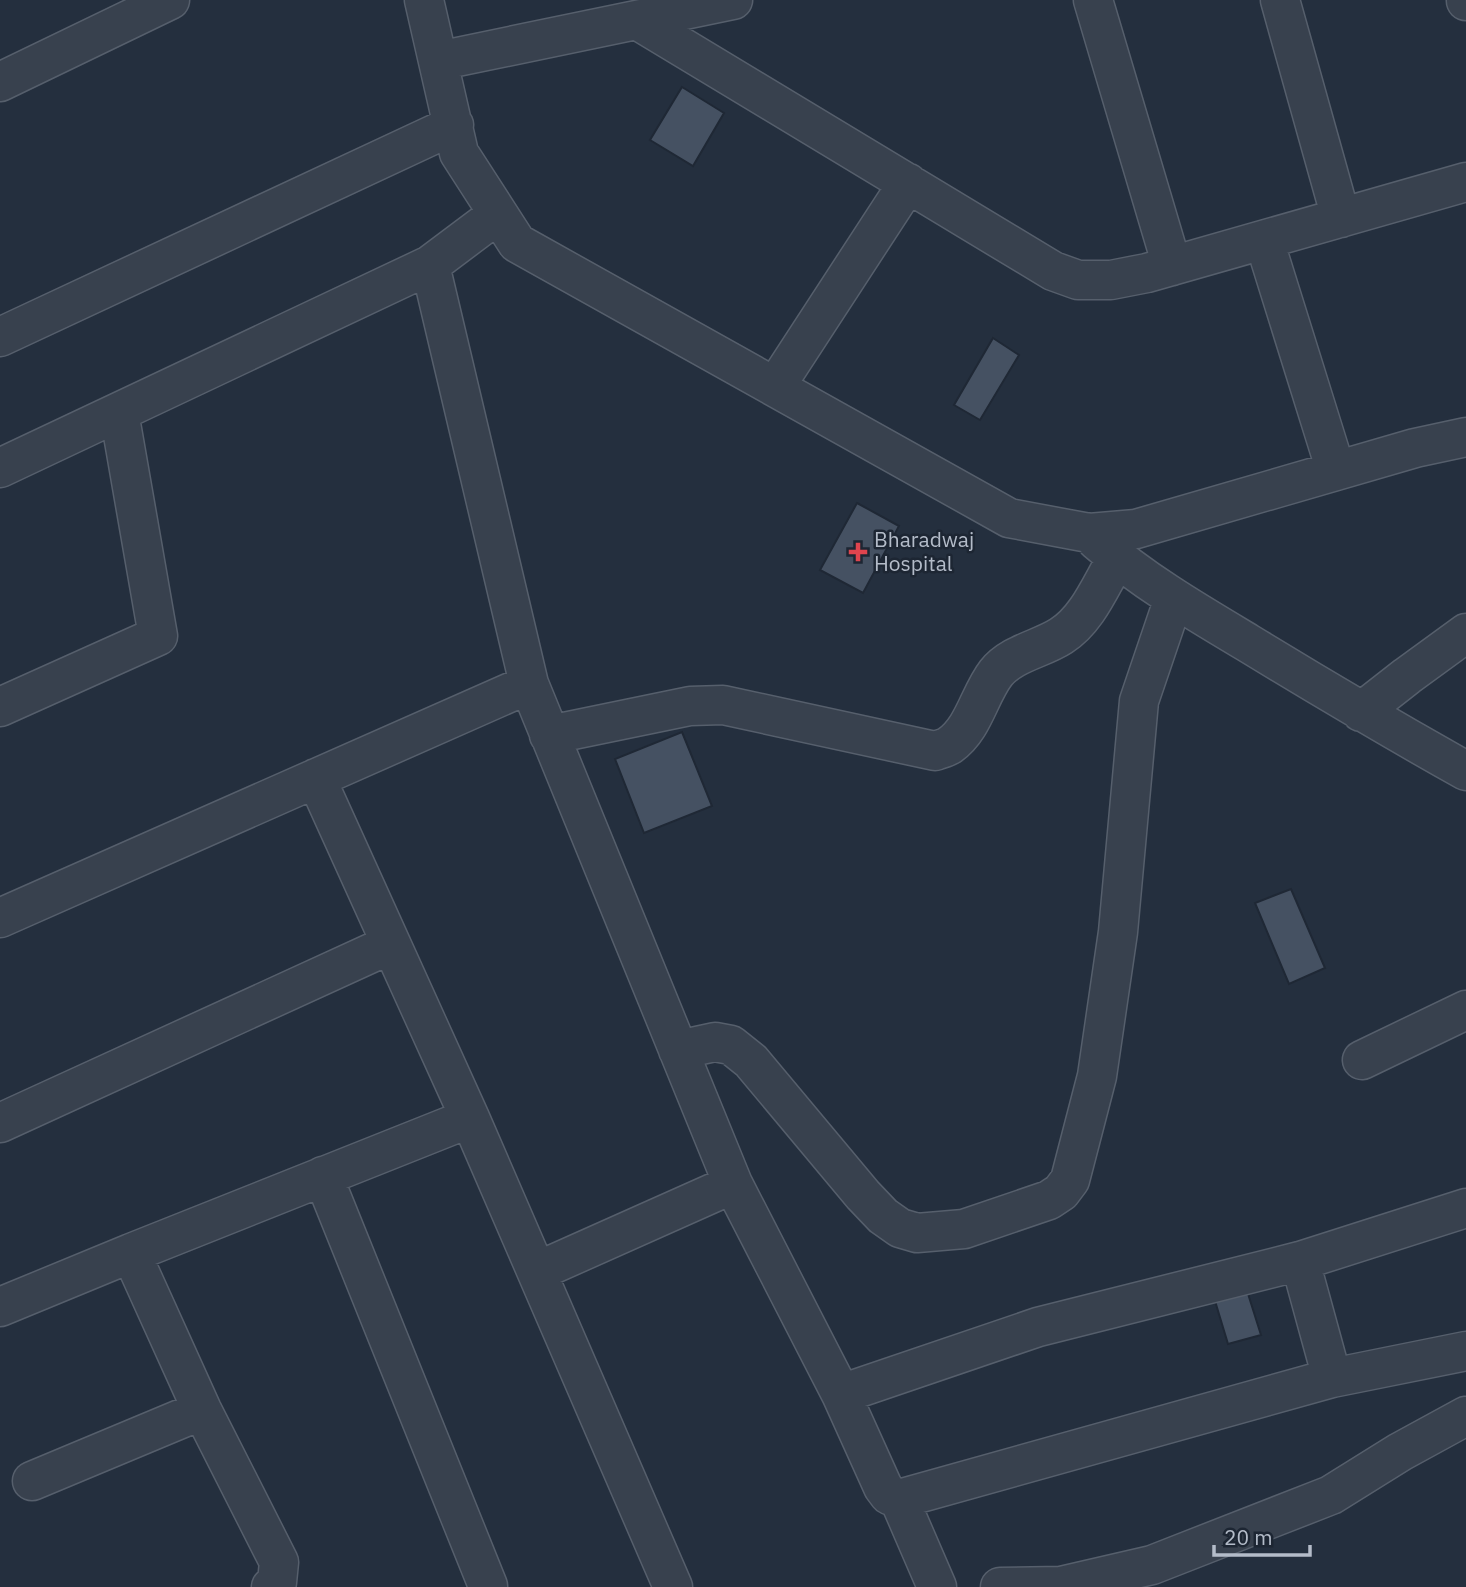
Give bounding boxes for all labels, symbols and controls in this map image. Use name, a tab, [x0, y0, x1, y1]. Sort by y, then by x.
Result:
place label: Bharadwaj Hospital	[874, 525, 974, 577]
marker: Bharadwaj Hospital	[848, 542, 868, 562]
scale bar	[1214, 1514, 1310, 1558]
text: 20 m	[1224, 1523, 1273, 1551]

